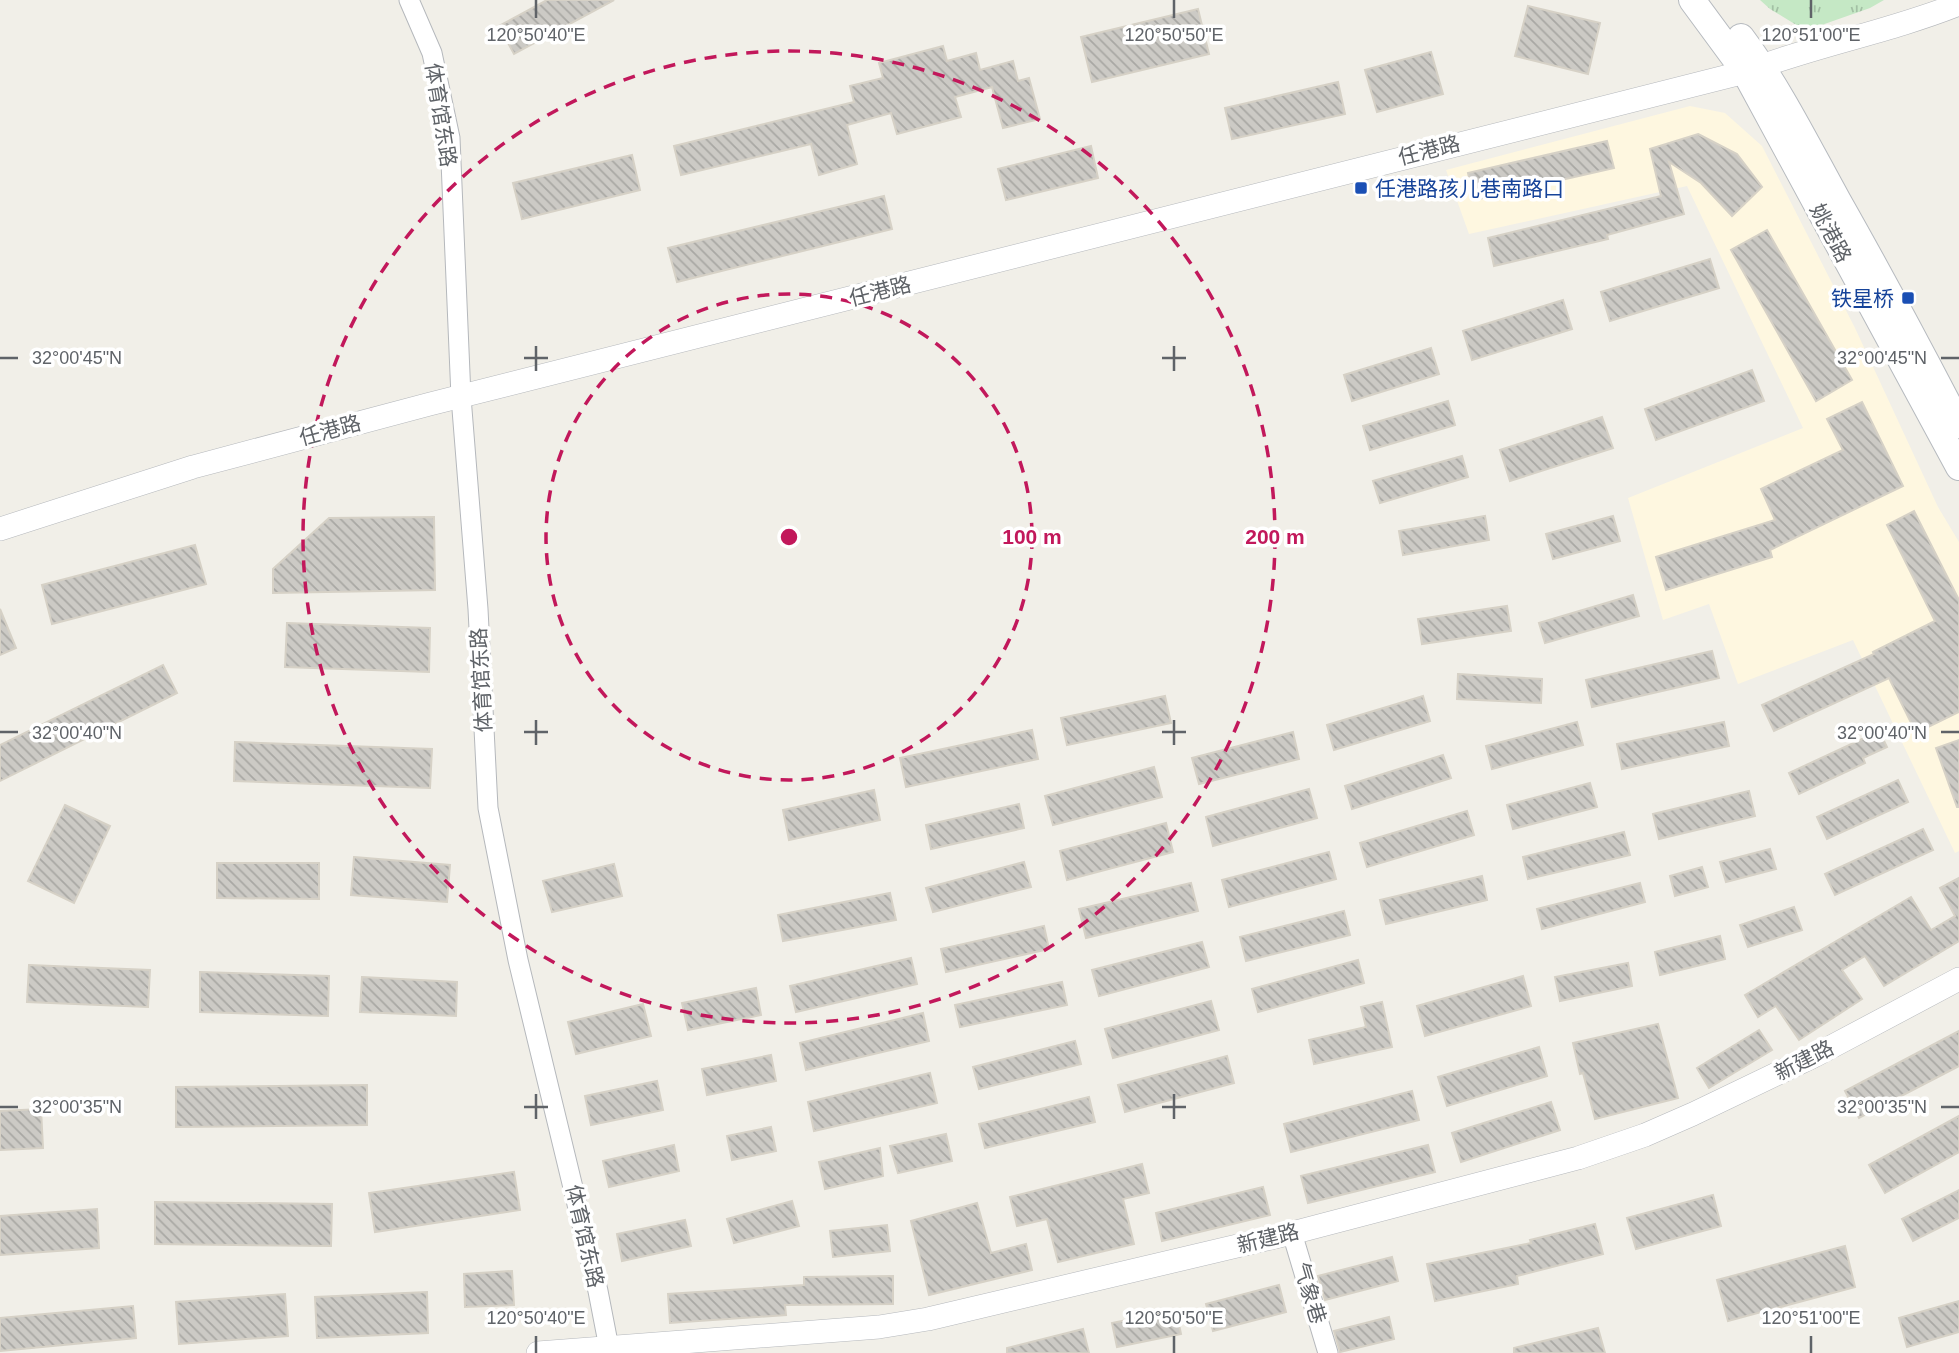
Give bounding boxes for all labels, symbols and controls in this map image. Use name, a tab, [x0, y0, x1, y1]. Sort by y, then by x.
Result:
text: 120°50'40"E	[486, 25, 586, 45]
text: 120°50'50"E	[1124, 25, 1224, 45]
text: 120°51'00"E	[1761, 25, 1861, 45]
street label: 体育馆东路	[421, 61, 461, 169]
street label: 任港路	[1396, 131, 1462, 169]
place label: 任港路孩儿巷南路口	[1375, 177, 1564, 200]
marker: 任港路孩儿巷南路口	[1353, 180, 1369, 196]
street label: 姚港路	[1806, 200, 1856, 266]
street label: 任港路	[847, 272, 913, 310]
place label: 铁星桥	[1831, 287, 1894, 310]
marker: 铁星桥	[1900, 290, 1916, 306]
text: 32°00'45"N	[32, 348, 122, 368]
text: 32°00'45"N	[1837, 348, 1927, 368]
street label: 任港路	[297, 411, 363, 449]
centre of rings	[777, 525, 801, 549]
text: 100 m	[1002, 525, 1062, 548]
text: 200 m	[1245, 525, 1305, 548]
street label: 体育馆东路	[467, 627, 495, 733]
text: 32°00'40"N	[32, 723, 122, 743]
text: 32°00'40"N	[1837, 723, 1927, 743]
street label: 新建路	[1771, 1035, 1837, 1085]
text: 32°00'35"N	[32, 1097, 122, 1117]
text: 32°00'35"N	[1837, 1097, 1927, 1117]
street label: 体育馆东路	[562, 1182, 608, 1290]
street label: 新建路	[1235, 1219, 1301, 1257]
street label: 气象巷	[1290, 1260, 1330, 1326]
text: 120°50'40"E	[486, 1308, 586, 1328]
text: 120°50'50"E	[1124, 1308, 1224, 1328]
text: 120°51'00"E	[1761, 1308, 1861, 1328]

